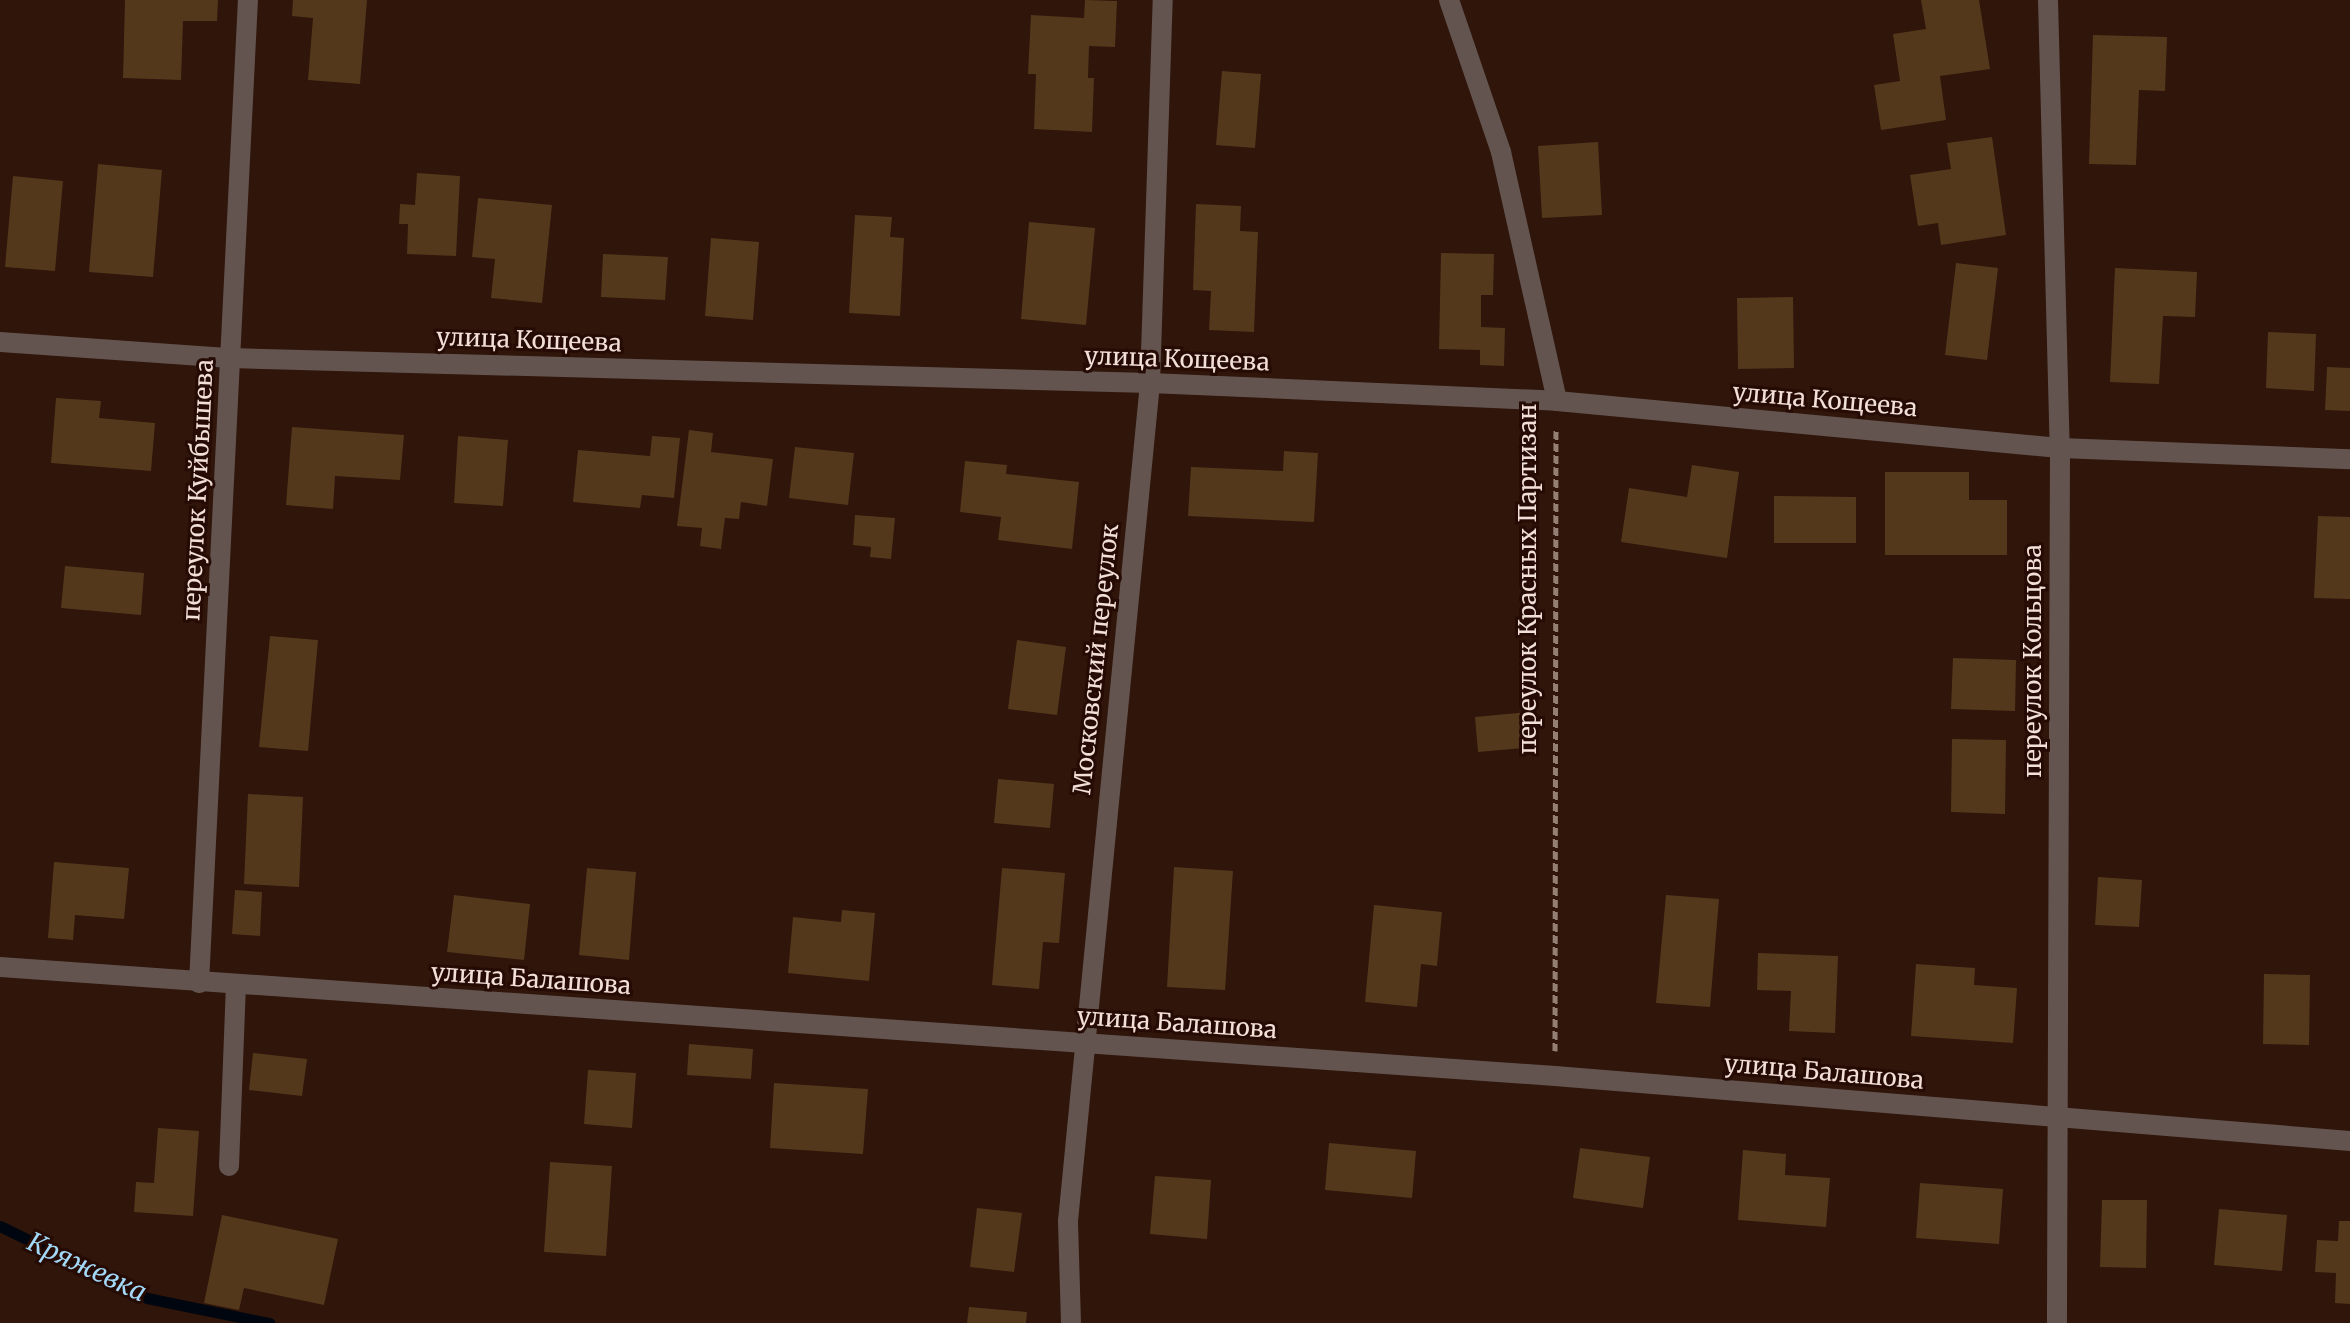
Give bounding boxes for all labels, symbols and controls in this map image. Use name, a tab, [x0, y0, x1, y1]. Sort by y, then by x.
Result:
street label: улица Кощеева	[436, 322, 622, 358]
street label: улица Кощеева	[1084, 341, 1270, 377]
street label: переулок Куйбышева	[177, 358, 219, 622]
street label: улица Кощеева	[1731, 378, 1919, 422]
street label: переулок Красных Партизан	[1514, 403, 1542, 755]
street label: Московский переулок	[1067, 522, 1125, 796]
street label: переулок Кольцова	[2019, 544, 2047, 778]
street label: улица Балашова	[430, 958, 632, 1000]
street label: улица Балашова	[1076, 1002, 1278, 1044]
street label: улица Балашова	[1723, 1049, 1925, 1095]
water label: Кряжевка	[23, 1226, 151, 1308]

